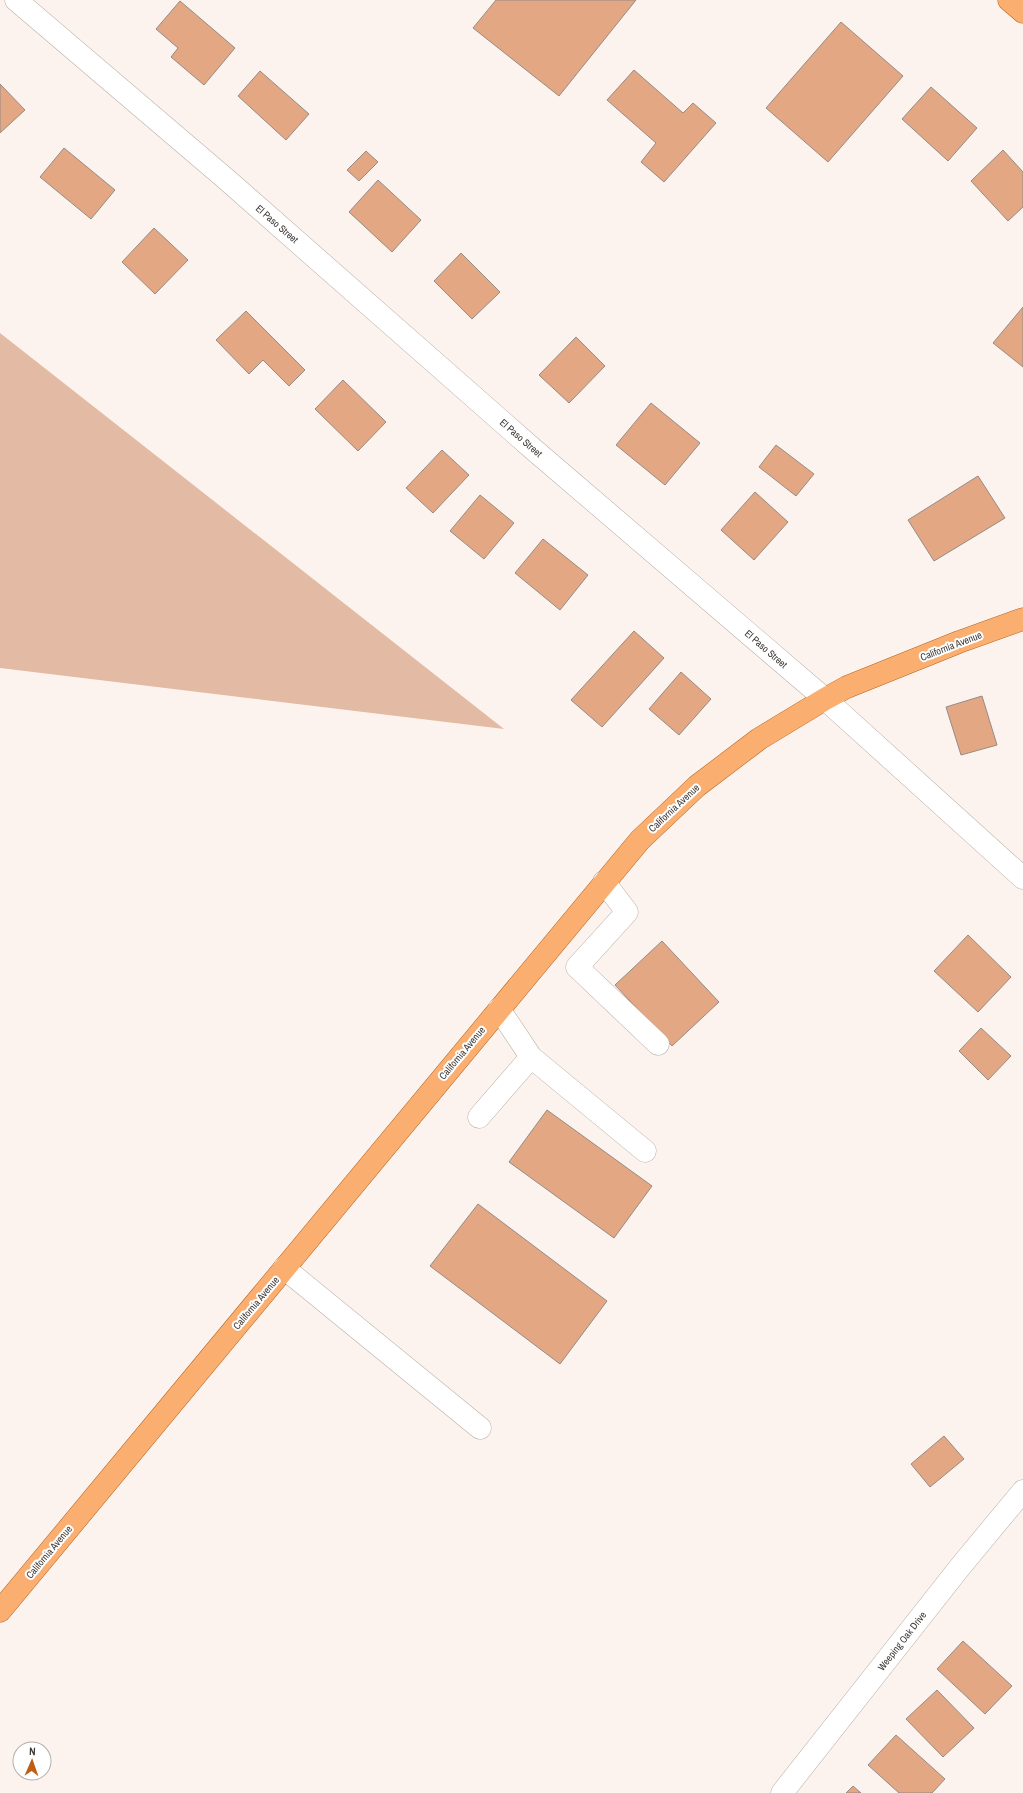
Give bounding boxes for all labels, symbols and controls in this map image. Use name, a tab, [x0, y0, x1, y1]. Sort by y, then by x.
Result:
street label: El Paso Street	[253, 202, 302, 247]
street label: El Paso Street	[497, 416, 546, 461]
street label: El Paso Street	[742, 627, 791, 672]
street label: California Avenue	[918, 628, 984, 664]
street label: California Avenue	[646, 781, 703, 835]
street label: California Avenue	[436, 1024, 488, 1082]
street label: California Avenue	[230, 1274, 282, 1332]
street label: California Avenue	[23, 1523, 75, 1581]
street label: Weeping Oak Drive	[875, 1608, 930, 1673]
north arrow	[12, 1741, 52, 1781]
text: N	[29, 1744, 36, 1758]

